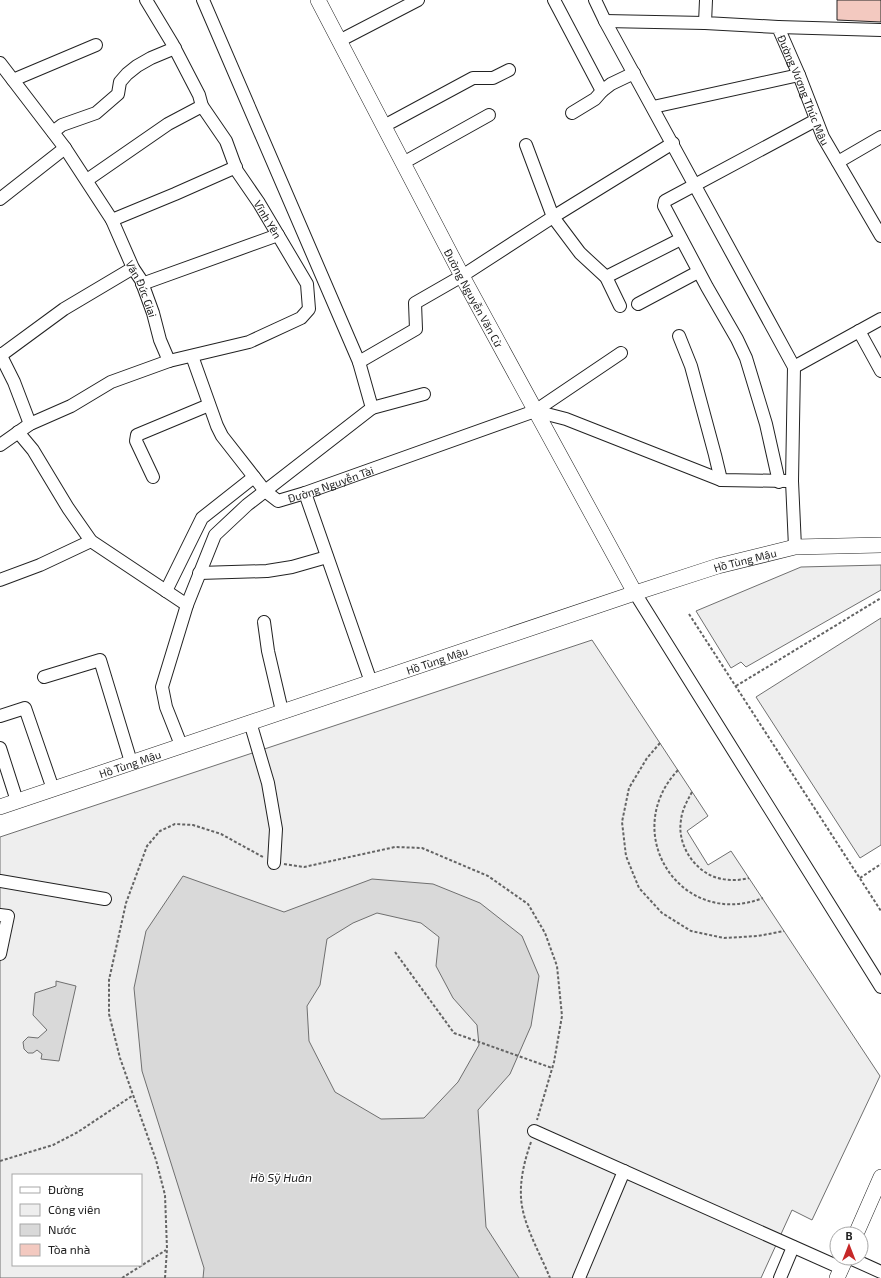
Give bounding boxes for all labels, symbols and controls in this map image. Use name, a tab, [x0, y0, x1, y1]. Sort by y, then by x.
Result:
street label: Đường Vương Thúc Mậu	[776, 32, 833, 147]
street label: Vĩnh Yên	[252, 197, 285, 240]
street label: Đường Nguyễn Văn Cừ	[442, 246, 506, 349]
street label: Văn Đức Giai	[124, 258, 160, 318]
street label: Đường Nguyễn Tài	[286, 463, 375, 504]
street label: Hồ Tùng Mậu	[712, 545, 778, 574]
street label: Hồ Tùng Mậu	[404, 643, 469, 676]
street label: Hồ Tùng Mậu	[97, 747, 162, 780]
water label: Hồ Sỹ Huân	[250, 1170, 312, 1185]
legend	[12, 1174, 142, 1266]
text: Đường	[48, 1182, 84, 1196]
text: Công viên	[48, 1202, 101, 1216]
text: Nước	[48, 1222, 77, 1236]
north arrow	[829, 1226, 869, 1266]
text: B	[845, 1229, 853, 1242]
text: Tòa nhà	[48, 1242, 90, 1256]

